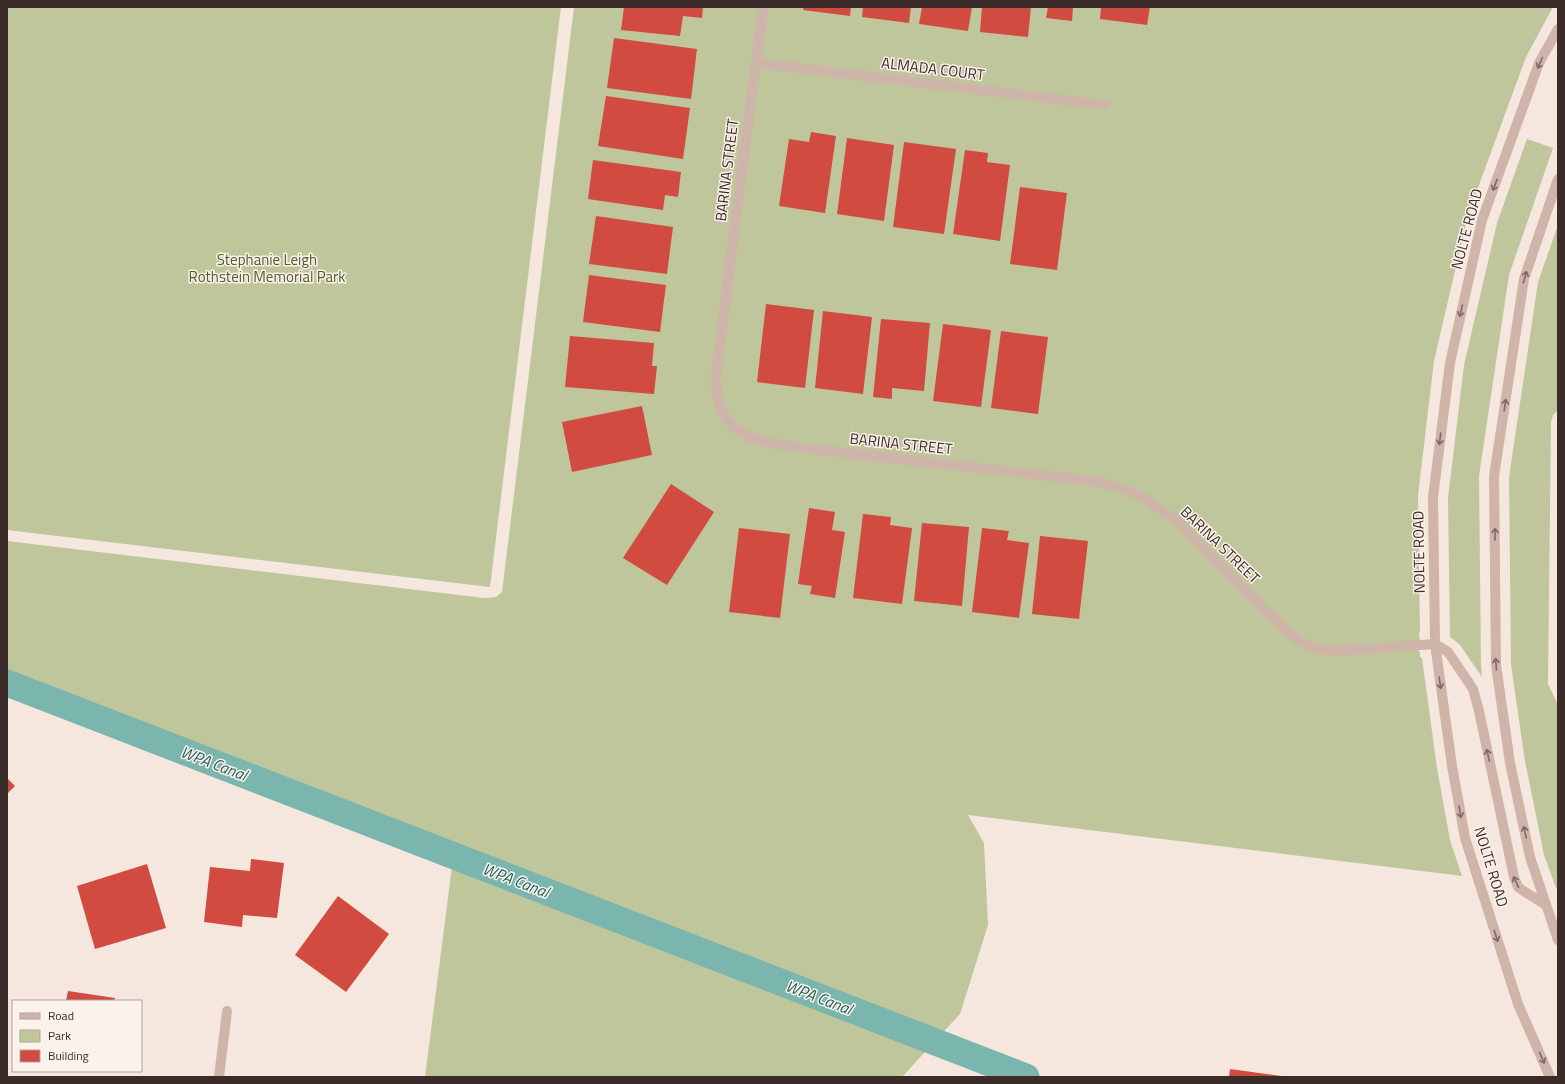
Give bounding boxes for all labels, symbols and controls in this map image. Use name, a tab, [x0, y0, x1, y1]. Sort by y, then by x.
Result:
street label: ALMADA COURT	[880, 51, 986, 86]
one-way arrow	[1536, 57, 1543, 69]
street label: BARINA STREET	[709, 117, 744, 223]
one-way arrow	[1490, 179, 1498, 191]
street label: NOLTE ROAD	[1445, 186, 1488, 272]
park label: Stephanie Leigh Rothstein Memorial Park	[189, 248, 345, 288]
one-way arrow	[1522, 270, 1529, 283]
one-way arrow	[1457, 304, 1465, 317]
one-way arrow	[1501, 399, 1509, 412]
street label: BARINA STREET	[849, 427, 954, 460]
one-way arrow	[1436, 432, 1444, 445]
street label: BARINA STREET	[1175, 501, 1265, 589]
street label: NOLTE ROAD	[1406, 510, 1431, 594]
one-way arrow	[1491, 528, 1499, 541]
one-way arrow	[1493, 658, 1500, 671]
one-way arrow	[1437, 676, 1444, 689]
water label: WPA Canal	[177, 739, 252, 787]
one-way arrow	[1484, 749, 1492, 762]
one-way arrow	[1456, 805, 1464, 818]
street label: NOLTE ROAD	[1468, 824, 1515, 910]
one-way arrow	[1520, 826, 1528, 839]
water label: WPA Canal	[479, 856, 554, 904]
one-way arrow	[1512, 876, 1519, 888]
one-way arrow	[1493, 930, 1501, 942]
water label: WPA Canal	[782, 973, 857, 1021]
legend	[12, 1000, 142, 1072]
text: Road	[48, 1006, 74, 1025]
text: Park	[48, 1026, 71, 1045]
text: Building	[48, 1046, 89, 1065]
one-way arrow	[1539, 1051, 1546, 1063]

